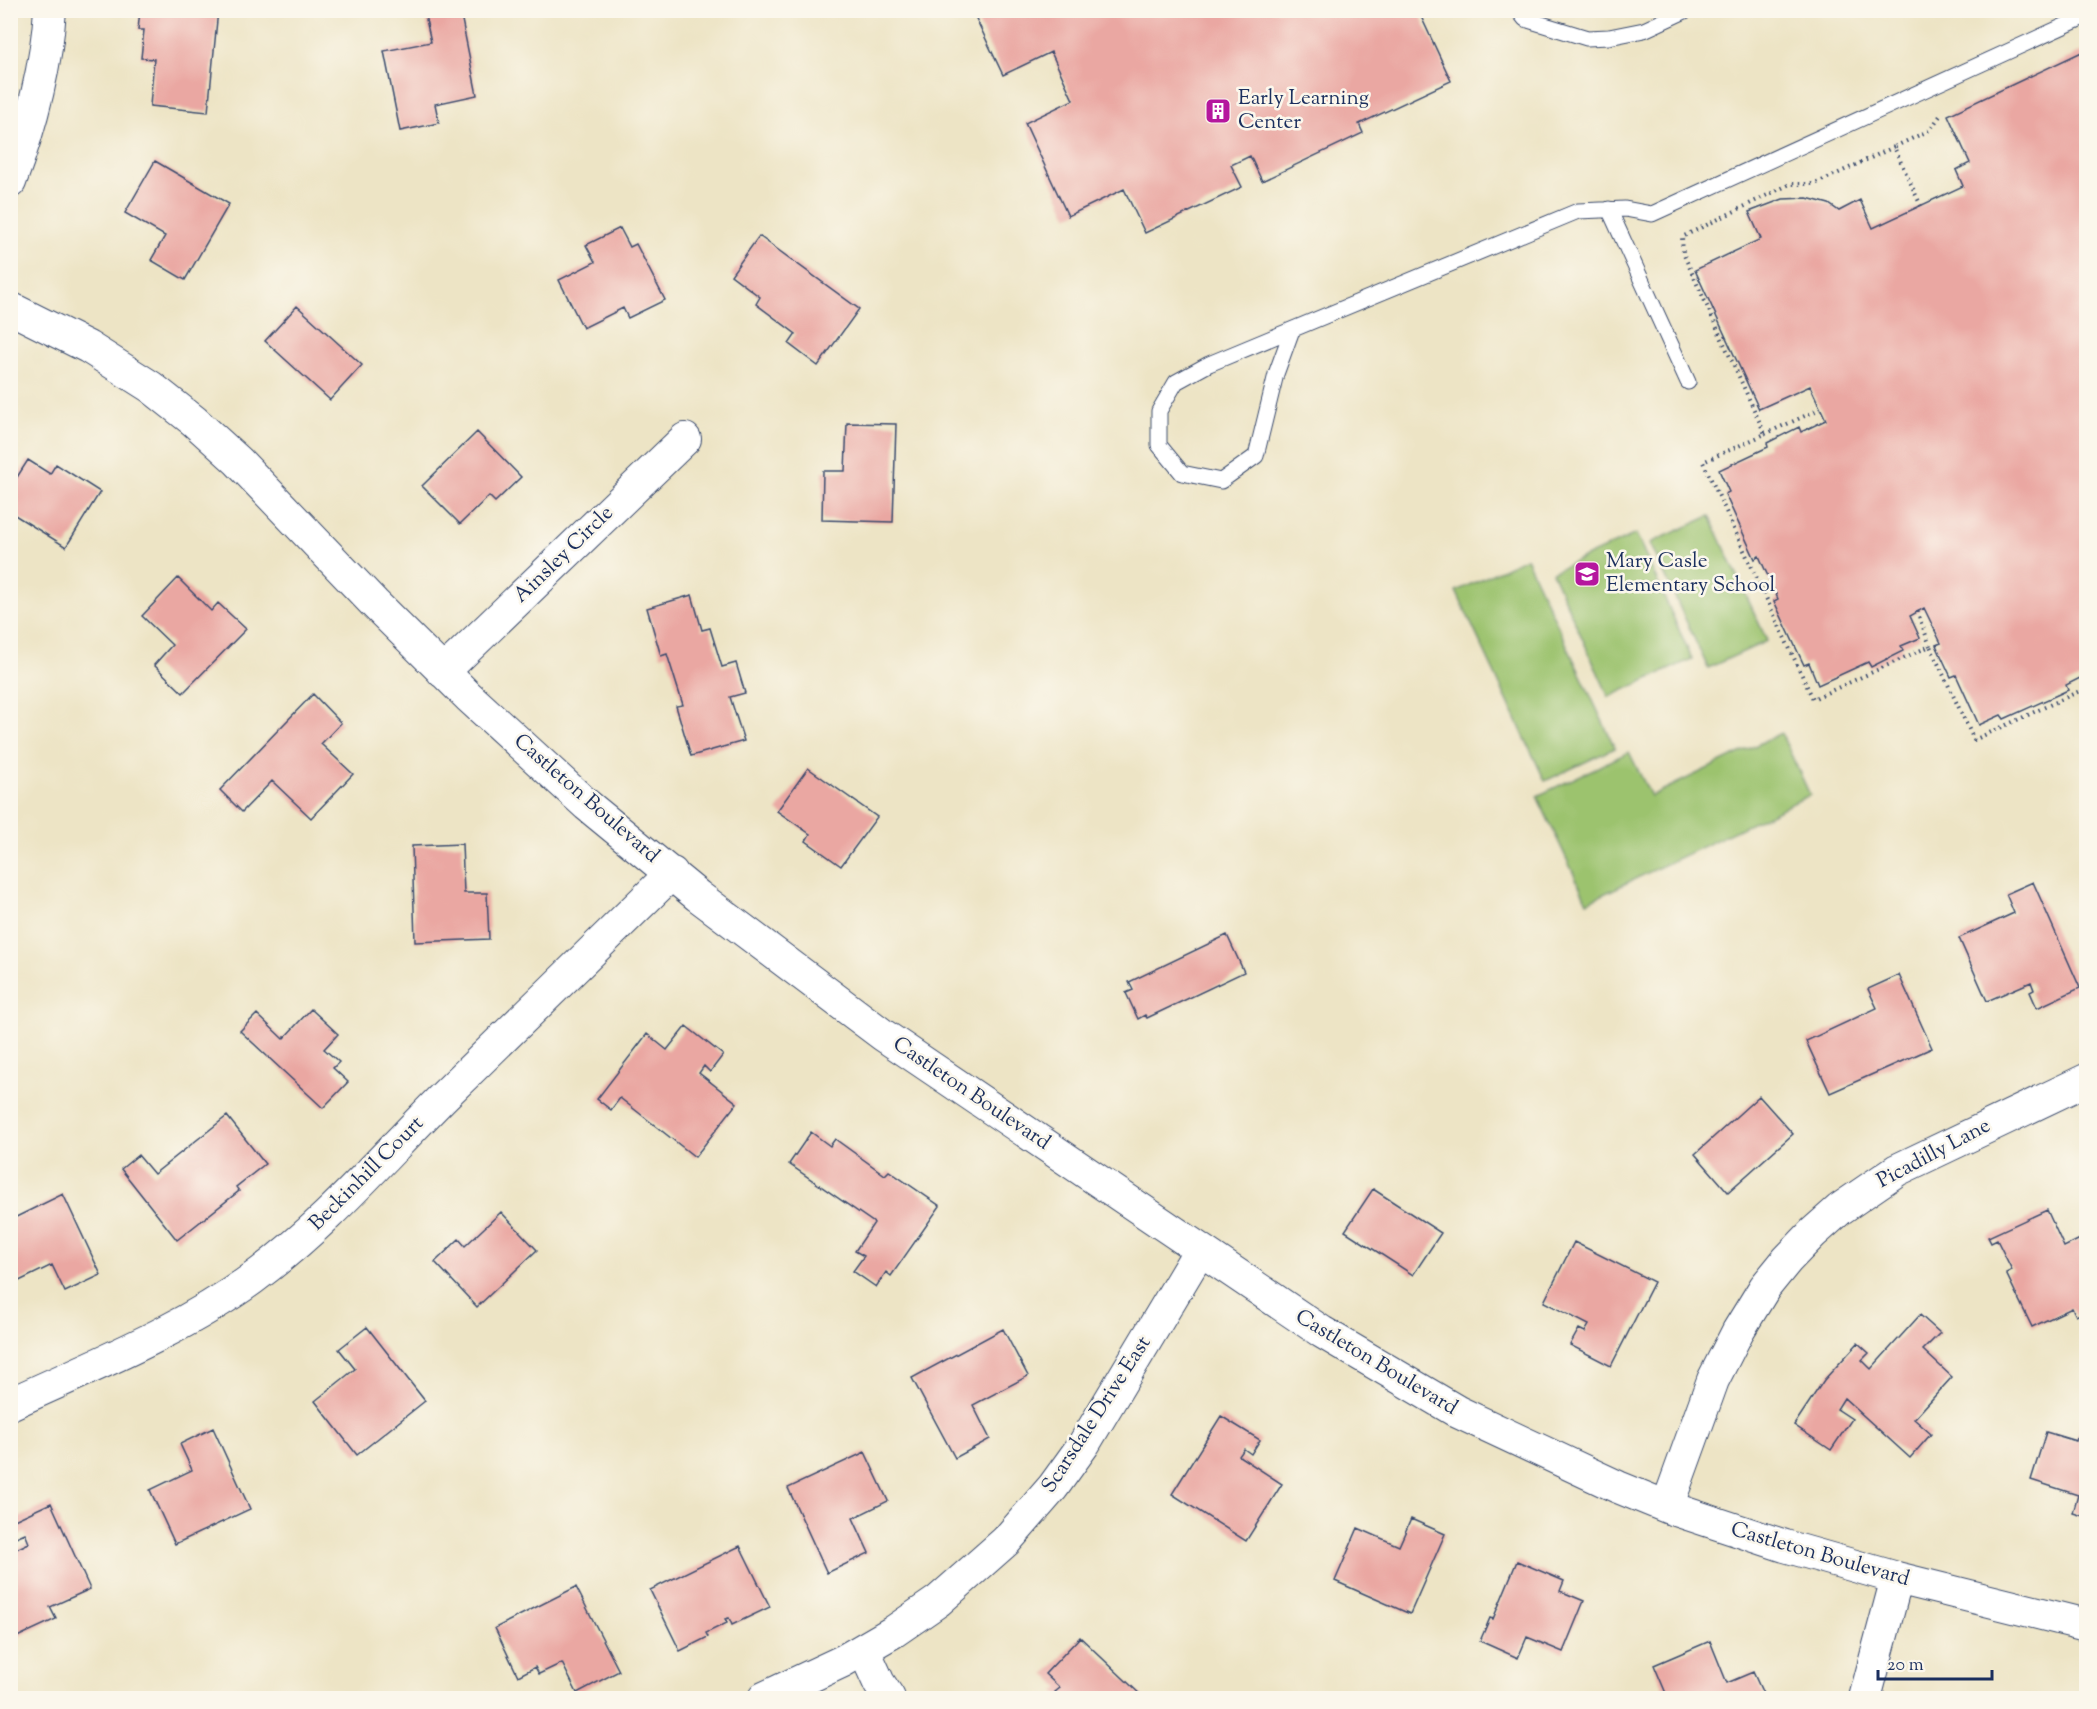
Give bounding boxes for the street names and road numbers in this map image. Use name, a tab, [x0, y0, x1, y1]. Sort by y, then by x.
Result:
street label: Ainsley Circle	[507, 499, 621, 611]
street label: Castleton Boulevard	[506, 727, 666, 871]
street label: Castleton Boulevard	[886, 1030, 1056, 1158]
street label: Beckinhill Court	[303, 1110, 431, 1238]
street label: Picadilly Lane	[1872, 1111, 1996, 1197]
street label: Castleton Boulevard	[1289, 1303, 1463, 1423]
street label: Scarsdale Drive East	[1035, 1331, 1159, 1499]
street label: Castleton Boulevard	[1727, 1515, 1913, 1595]

